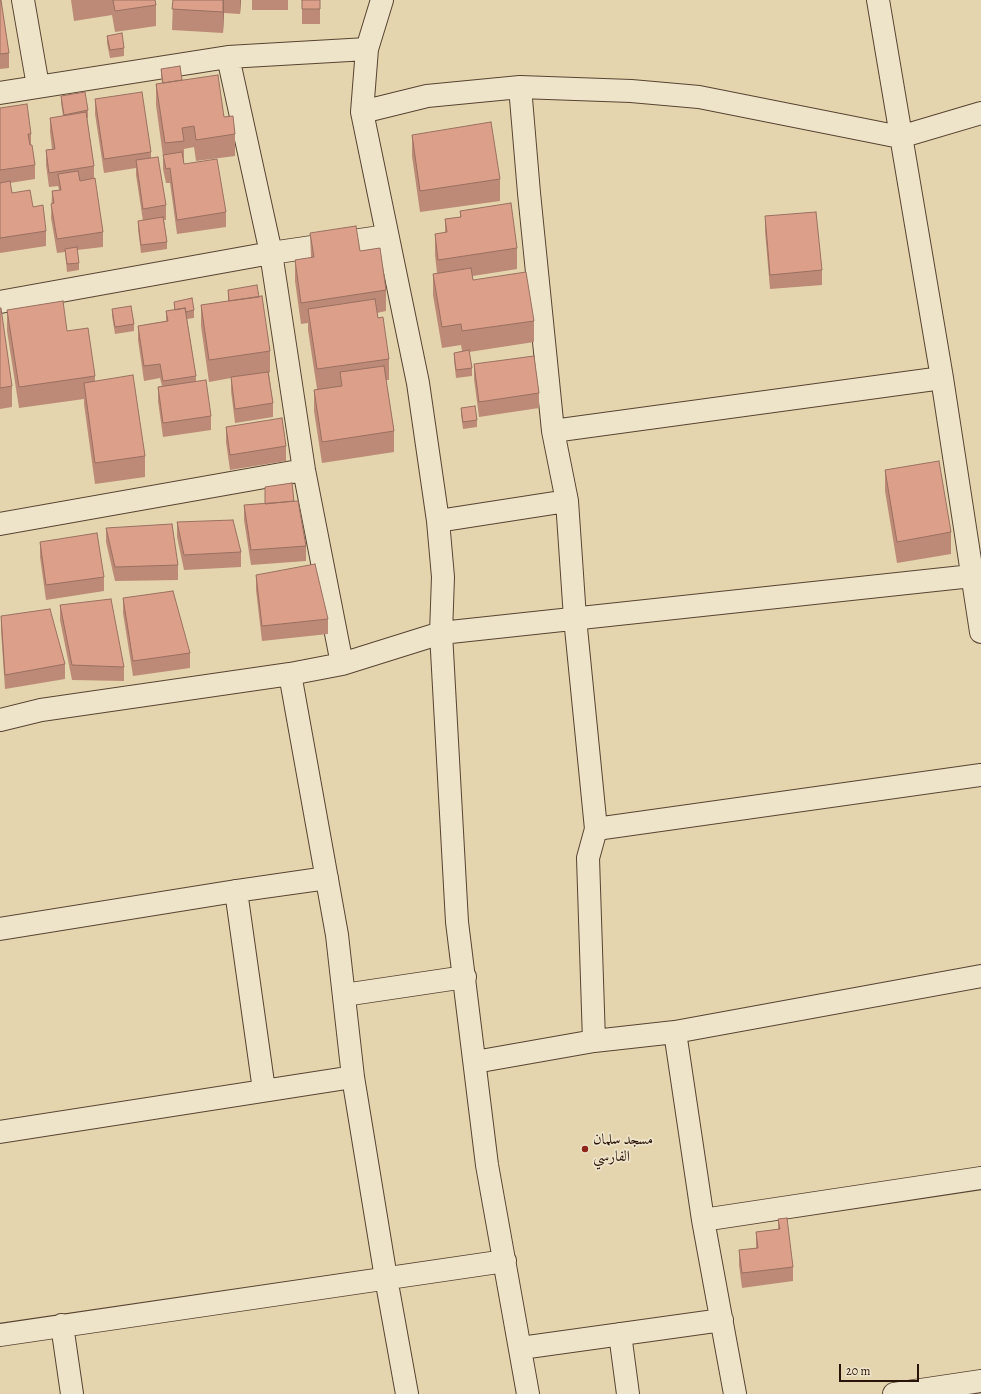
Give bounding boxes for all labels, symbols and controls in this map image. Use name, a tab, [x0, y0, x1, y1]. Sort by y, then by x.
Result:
place label: مسجد سلمان الفارسي	[593, 1131, 653, 1166]
marker: مسجد سلمان الفارسي	[580, 1144, 590, 1154]
scale bar	[841, 1356, 921, 1382]
text: 20 m	[846, 1363, 870, 1379]

